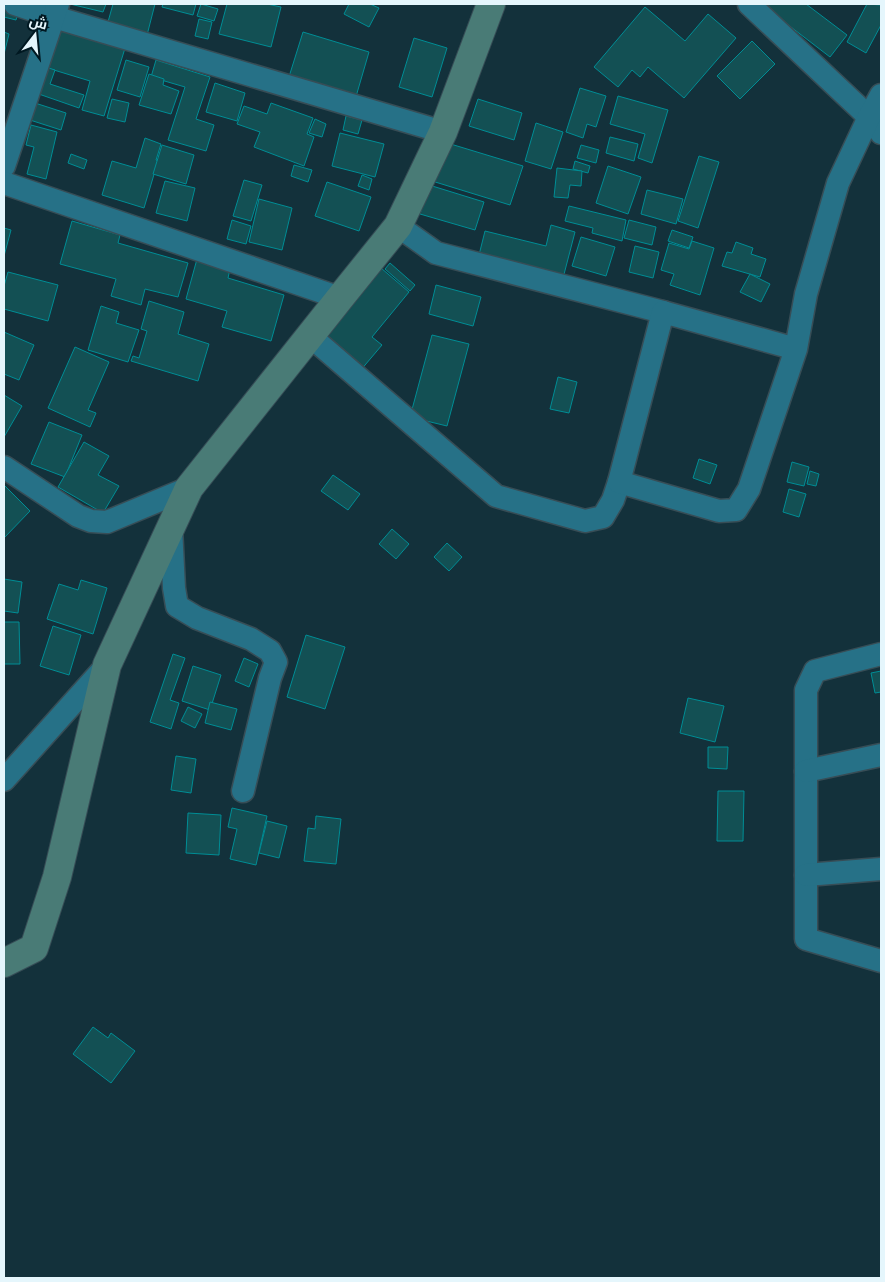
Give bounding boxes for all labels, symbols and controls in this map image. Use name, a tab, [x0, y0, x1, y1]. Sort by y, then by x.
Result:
north arrow	[10, 10, 60, 60]
text: ش	[27, 12, 49, 34]

